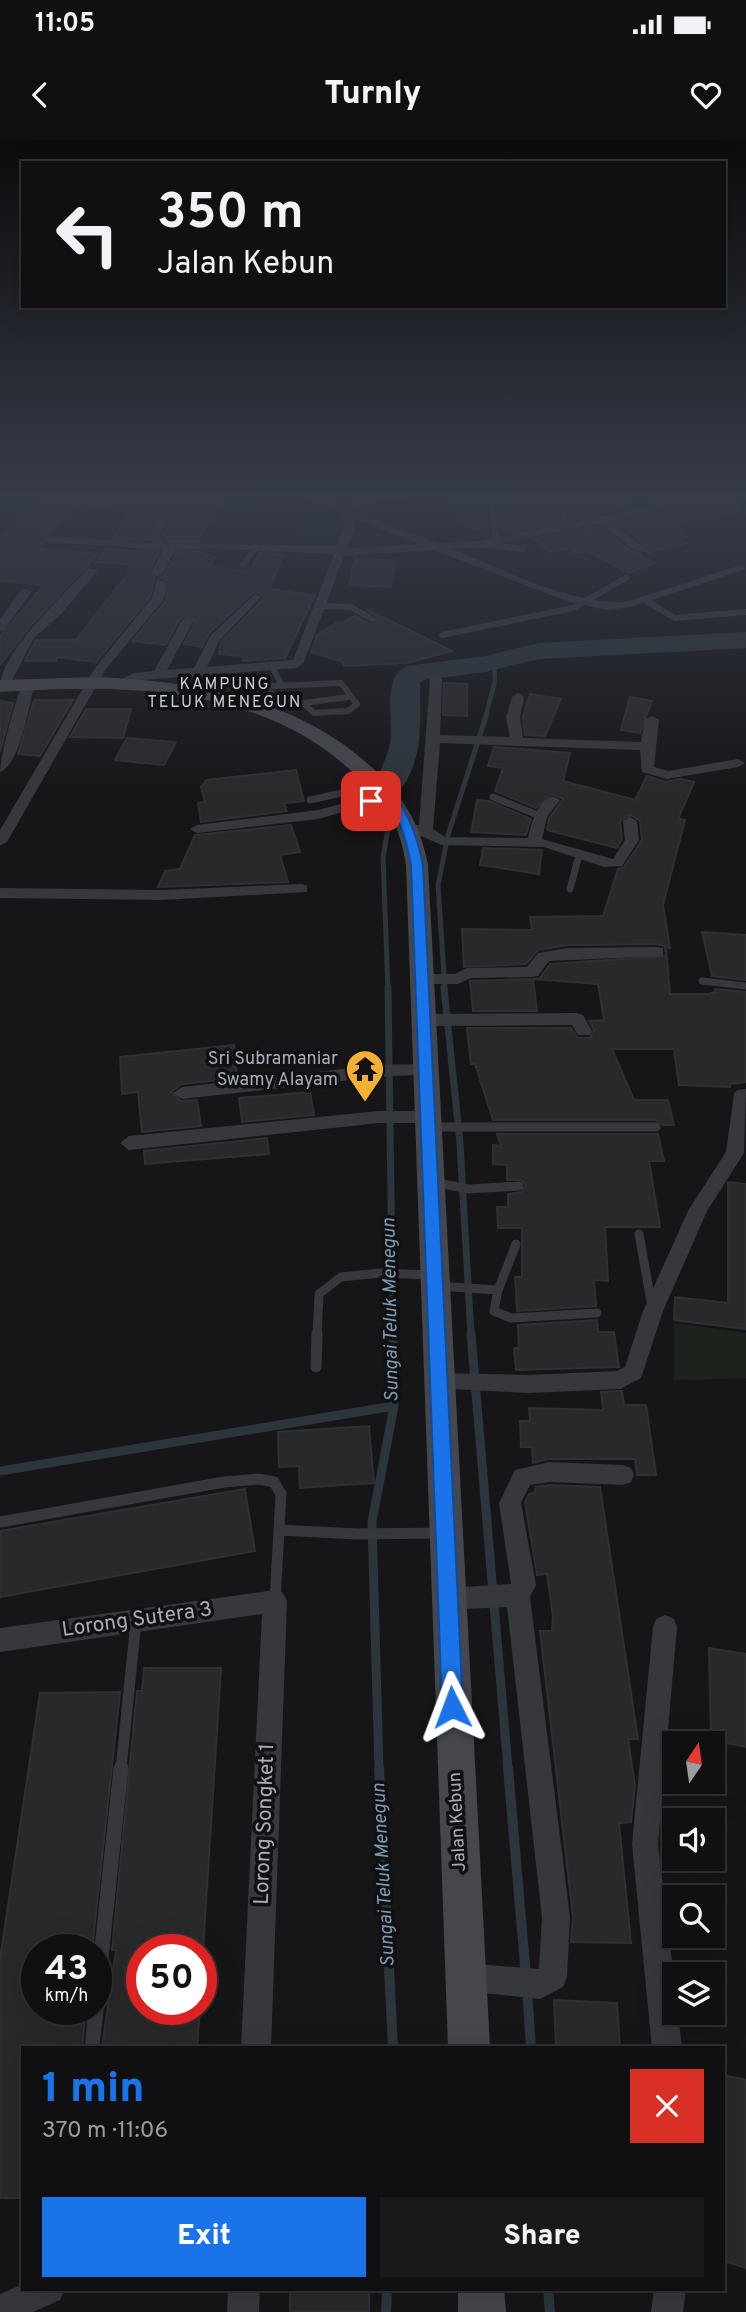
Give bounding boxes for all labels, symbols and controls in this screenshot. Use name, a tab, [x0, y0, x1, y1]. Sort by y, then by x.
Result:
text: 11:05	[35, 8, 95, 41]
text: Turnly	[325, 75, 421, 115]
icon: back	[21, 76, 59, 114]
icon: heart	[687, 76, 725, 114]
text: 350 m	[157, 184, 304, 246]
icon: left	[42, 189, 133, 280]
text: Jalan Kebun	[157, 245, 334, 285]
district label: KAMPUNG TELUK MENEGUN	[148, 675, 302, 713]
pin	[341, 771, 401, 831]
icon: arrive	[352, 782, 390, 820]
place label: Sri Subramaniar Swamy Alayam	[208, 1048, 338, 1092]
temple icon: Sri Subramaniar Swamy Alayam	[344, 1048, 386, 1103]
water label: Sungai Teluk Menegun	[377, 1217, 405, 1402]
street label: Lorong Sutera 3	[60, 1596, 214, 1644]
position arrow	[415, 1670, 489, 1744]
north arrow	[662, 1731, 724, 1794]
map controls	[662, 1731, 725, 2025]
street label: Lorong Songket 1	[249, 1743, 281, 1905]
street label: Jalan Kebun	[444, 1772, 472, 1872]
water label: Sungai Teluk Menegun	[367, 1782, 401, 1968]
button: sound	[662, 1808, 725, 1871]
button: search	[662, 1885, 725, 1948]
speed limit sign: 50	[126, 1934, 217, 2025]
text: 43	[45, 1948, 88, 1992]
button: layers	[662, 1962, 725, 2025]
text: km/h	[45, 1985, 88, 2008]
text: 1 min	[42, 2064, 145, 2117]
button: close	[630, 2069, 704, 2143]
text: 370 m · 11:06	[42, 2117, 168, 2146]
button: Exit	[42, 2197, 366, 2277]
button: Share	[380, 2197, 704, 2277]

